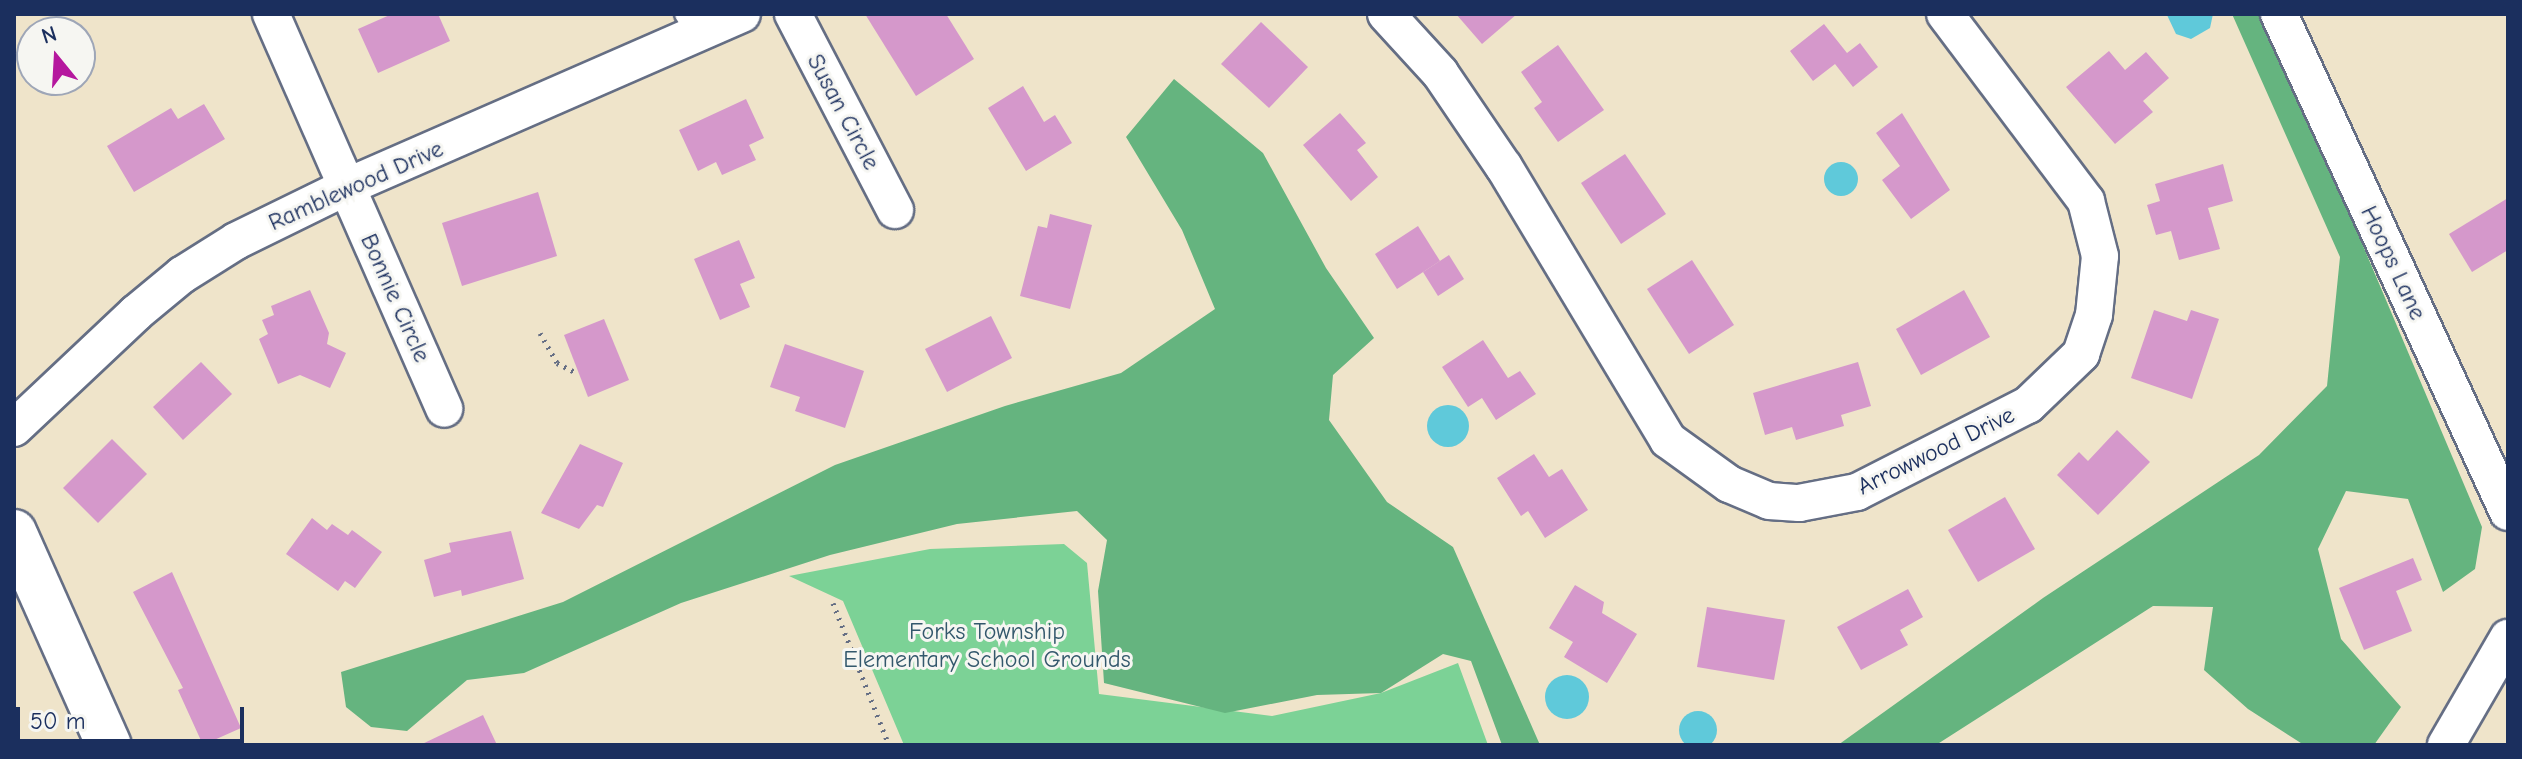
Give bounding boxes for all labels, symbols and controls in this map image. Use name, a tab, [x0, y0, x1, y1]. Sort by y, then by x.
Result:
north arrow	[16, 16, 96, 96]
text: N	[38, 20, 60, 50]
street label: Susan Circle	[800, 49, 886, 175]
street label: Ramblewood Drive	[264, 135, 448, 237]
street label: Hoops Lane	[2354, 201, 2432, 325]
street label: Bonnie Circle	[354, 229, 436, 367]
street label: Arrowwood Drive	[1853, 401, 2019, 501]
park label: Forks Township Elementary School Grounds	[843, 618, 1131, 674]
scale bar	[20, 691, 248, 741]
text: 50 m	[30, 707, 86, 735]

